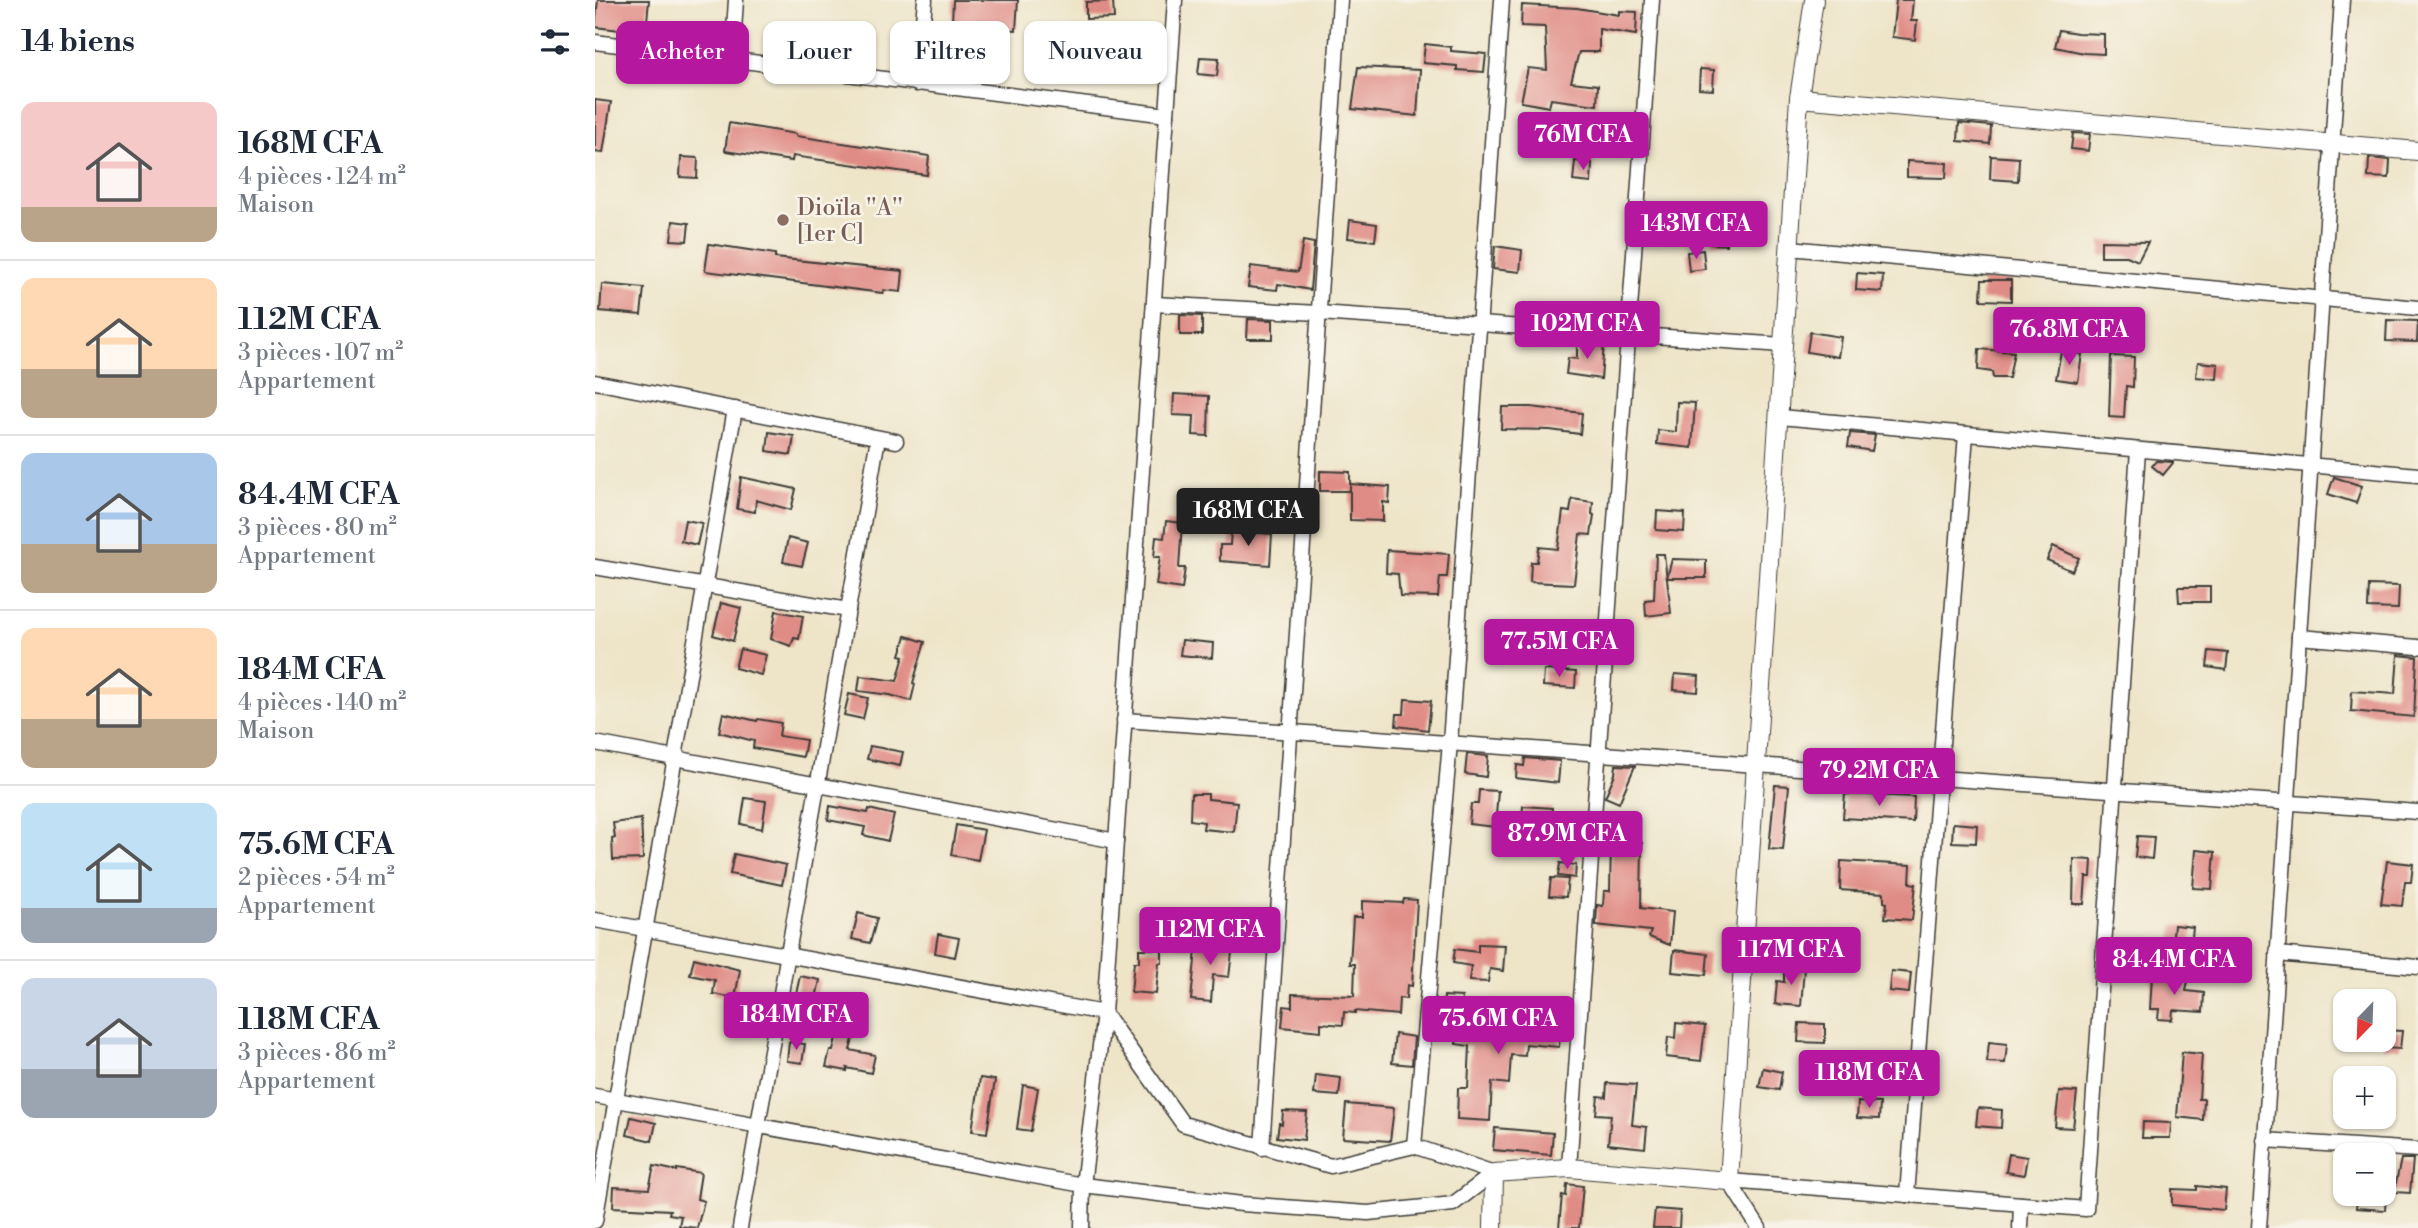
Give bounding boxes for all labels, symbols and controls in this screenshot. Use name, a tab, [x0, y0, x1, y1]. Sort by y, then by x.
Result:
chip: Acheter	[616, 21, 749, 84]
chip: Louer	[763, 21, 876, 84]
chip: Filtres	[890, 21, 1010, 84]
chip: Nouveau	[1024, 21, 1167, 84]
text: 14 biens	[21, 23, 135, 61]
icon: filters	[536, 23, 574, 61]
pin: 76M CFA	[1518, 113, 1648, 172]
text: 76M CFA	[1534, 121, 1632, 149]
text: 168M CFA	[238, 125, 383, 163]
icon: home	[77, 130, 161, 214]
text: 4 pièces · 124 m²	[238, 163, 406, 191]
text: Maison	[238, 191, 314, 219]
place label: Dioïla ''A'' [1er C]	[797, 194, 903, 248]
pin: 143M CFA	[1624, 202, 1768, 261]
text: 143M CFA	[1641, 210, 1751, 238]
marker: Dioïla ''A'' [1er C]	[775, 212, 791, 228]
text: 112M CFA	[238, 301, 380, 339]
pin: 102M CFA	[1515, 302, 1659, 361]
icon: home	[77, 306, 161, 390]
pin: 76.8M CFA	[1989, 308, 2149, 367]
text: 102M CFA	[1531, 310, 1643, 338]
text: 76.8M CFA	[2009, 316, 2129, 344]
text: 3 pièces · 107 m²	[238, 339, 403, 367]
text: Appartement	[238, 367, 376, 395]
text: 84.4M CFA	[238, 476, 399, 514]
icon: home	[77, 481, 161, 565]
pin: 168M CFA	[1176, 489, 1320, 548]
text: 168M CFA	[1193, 497, 1303, 525]
text: 3 pièces · 80 m²	[238, 514, 397, 542]
text: Appartement	[238, 542, 376, 570]
pin: 77.5M CFA	[1479, 620, 1639, 679]
text: 77.5M CFA	[1500, 628, 1618, 656]
text: 184M CFA	[238, 651, 385, 689]
icon: home	[77, 656, 161, 740]
text: 4 pièces · 140 m²	[238, 689, 406, 717]
text: Maison	[238, 717, 314, 745]
pin: 79.2M CFA	[1799, 748, 1959, 808]
text: 79.2M CFA	[1819, 757, 1939, 785]
pin: 87.9M CFA	[1487, 812, 1647, 871]
text: 87.9M CFA	[1507, 820, 1627, 848]
text: 75.6M CFA	[238, 826, 394, 864]
icon: home	[77, 831, 161, 915]
text: 2 pièces · 54 m²	[238, 864, 395, 892]
text: Appartement	[238, 892, 376, 920]
pin: 112M CFA	[1138, 908, 1282, 967]
text: 112M CFA	[1155, 916, 1265, 944]
pin: 117M CFA	[1719, 928, 1863, 987]
text: 117M CFA	[1738, 936, 1844, 964]
pin: 84.4M CFA	[2094, 937, 2254, 997]
text: 84.4M CFA	[2112, 946, 2236, 974]
north arrow	[2333, 989, 2396, 1052]
map controls	[2333, 989, 2396, 1206]
pin: 184M CFA	[724, 992, 868, 1052]
pin: 75.6M CFA	[1418, 996, 1578, 1056]
text: 118M CFA	[238, 1001, 380, 1039]
text: 184M CFA	[740, 1001, 852, 1029]
text: 75.6M CFA	[1438, 1005, 1558, 1033]
icon: home	[77, 1006, 161, 1090]
text: 3 pièces · 86 m²	[238, 1039, 396, 1067]
pin: 118M CFA	[1797, 1050, 1941, 1110]
text: 118M CFA	[1815, 1059, 1923, 1087]
button: +	[2333, 1066, 2396, 1129]
text: Appartement	[238, 1067, 376, 1095]
button: −	[2333, 1143, 2396, 1206]

